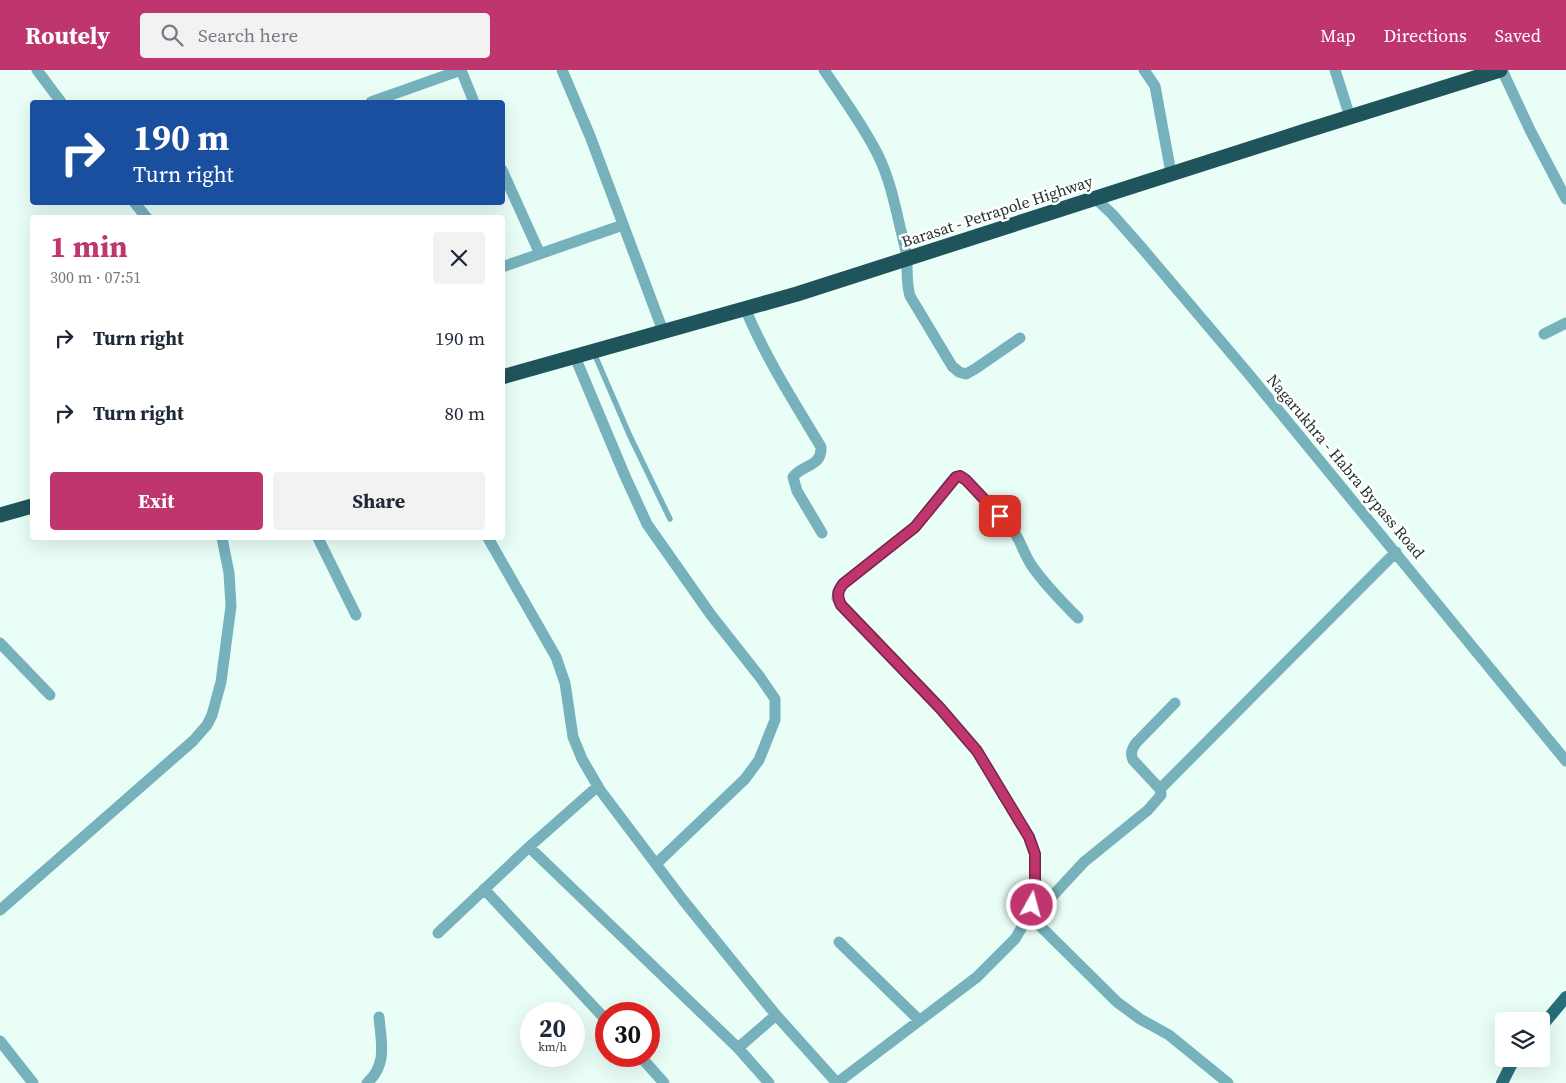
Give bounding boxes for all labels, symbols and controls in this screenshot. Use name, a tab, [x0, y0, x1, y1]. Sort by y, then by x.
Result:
search box	[140, 13, 490, 58]
text: Routely	[25, 19, 110, 52]
icon: search	[158, 21, 186, 49]
text: Search here	[198, 22, 298, 48]
text: Map	[1320, 23, 1356, 48]
text: Directions	[1384, 23, 1467, 48]
text: Saved	[1495, 23, 1541, 48]
text: 190 m	[133, 114, 229, 162]
icon: right	[50, 120, 115, 185]
text: Turn right	[133, 159, 234, 189]
street label: Barasat - Petrapole Highway	[899, 169, 1096, 252]
text: 1 min	[50, 226, 128, 267]
button: close	[433, 232, 485, 284]
text: 300 m · 07:51	[50, 266, 141, 288]
icon: right	[50, 324, 78, 352]
text: Turn right	[93, 325, 184, 351]
text: 190 m	[435, 325, 485, 351]
street label: Nagarukhra - Habra Bypass Road	[1262, 369, 1430, 563]
icon: right	[50, 399, 78, 427]
text: Turn right	[93, 400, 184, 426]
text: 80 m	[444, 400, 485, 426]
button: Exit	[50, 472, 263, 530]
button: Share	[273, 472, 485, 530]
pin	[979, 495, 1021, 537]
icon: arrive	[986, 502, 1014, 530]
position arrow	[1005, 878, 1057, 930]
speed limit sign: 30	[595, 1002, 660, 1067]
text: 20	[539, 1011, 566, 1045]
map controls	[1495, 1012, 1550, 1067]
button: layers	[1495, 1012, 1550, 1067]
text: km/h	[538, 1039, 567, 1055]

